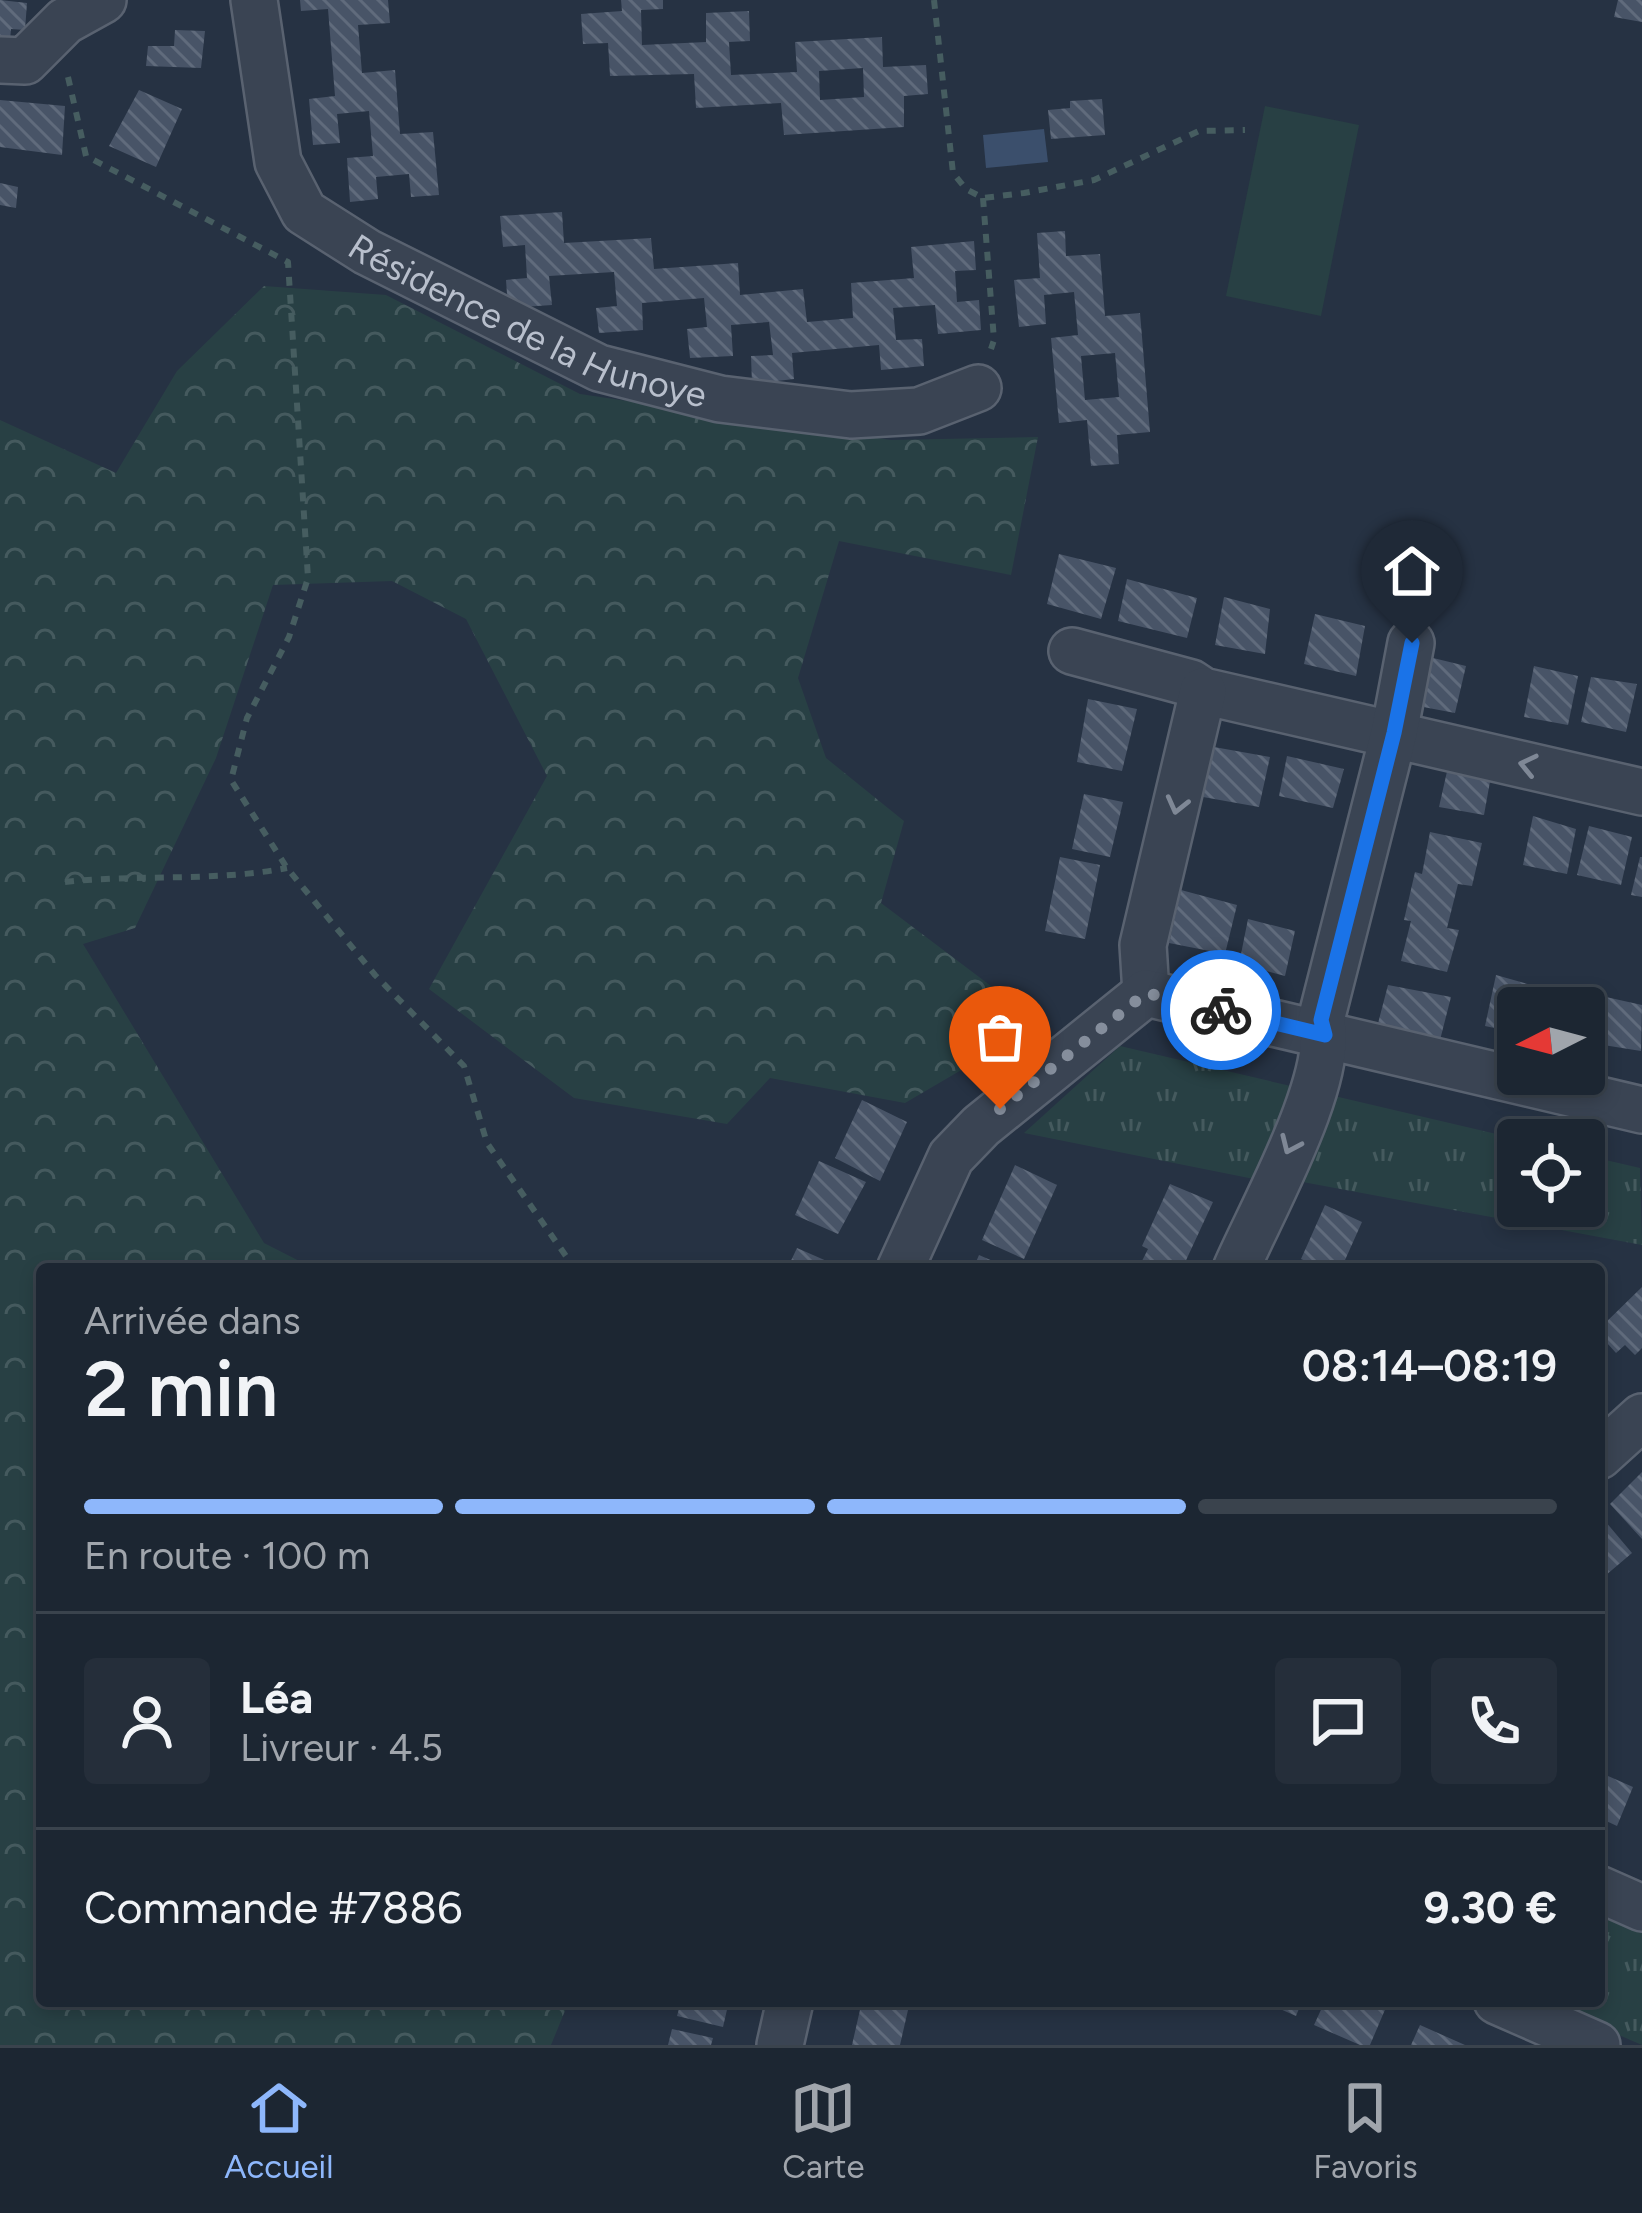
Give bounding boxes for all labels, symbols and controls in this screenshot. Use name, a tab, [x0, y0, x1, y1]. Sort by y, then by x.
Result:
street label: Résidence de la Hunoye	[341, 225, 711, 416]
pin	[1361, 520, 1463, 643]
icon: home	[1379, 538, 1445, 604]
one-way arrow	[1519, 754, 1539, 779]
one-way arrow	[1166, 795, 1191, 815]
courier	[1161, 950, 1281, 1070]
icon: bike	[1188, 977, 1254, 1043]
pin	[949, 986, 1051, 1109]
north arrow	[1497, 987, 1605, 1095]
map controls	[1497, 987, 1605, 1227]
icon: bag	[967, 1004, 1033, 1070]
button: locate	[1497, 1119, 1605, 1227]
one-way arrow	[1281, 1133, 1305, 1155]
text: Arrivée dans	[84, 1297, 301, 1344]
text: 08:14–08:19	[1302, 1338, 1557, 1392]
text: 2 min	[84, 1342, 278, 1436]
text: En route · 100 m	[84, 1532, 370, 1579]
button: person	[84, 1658, 210, 1784]
button: chat	[1275, 1658, 1401, 1784]
button: phone	[1431, 1658, 1557, 1784]
text: Léa	[240, 1670, 313, 1724]
text: Livreur · 4.5	[240, 1724, 443, 1771]
text: Commande #7886	[84, 1880, 462, 1934]
text: 9.30 €	[1424, 1880, 1557, 1934]
tab: Accueil	[224, 2075, 334, 2186]
tab: Carte	[782, 2075, 864, 2186]
tab: Favoris	[1313, 2075, 1418, 2186]

